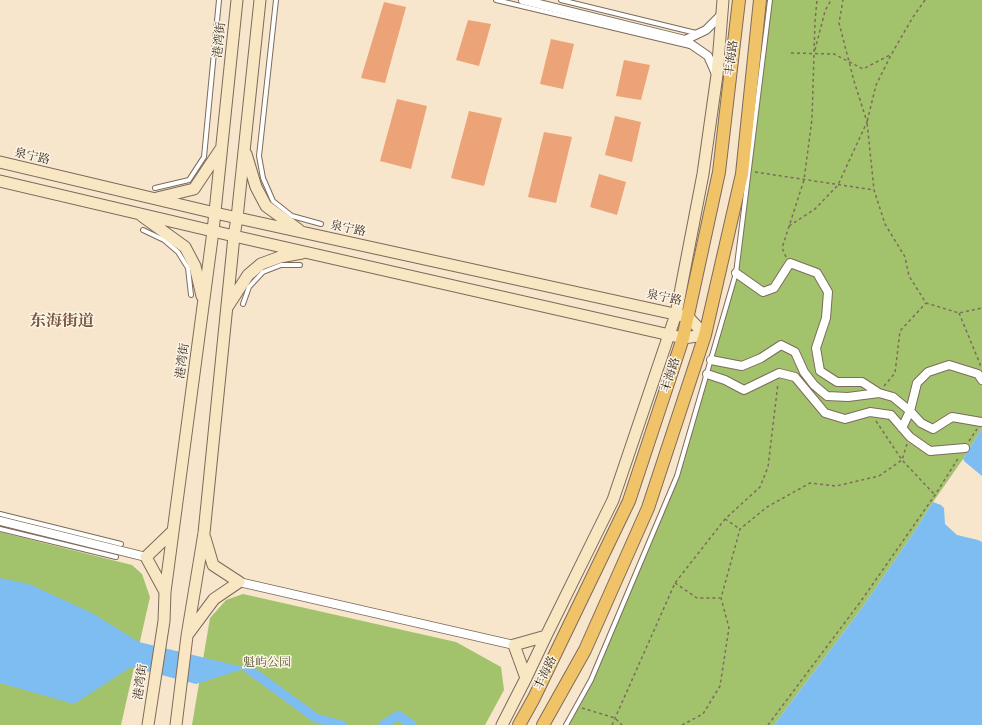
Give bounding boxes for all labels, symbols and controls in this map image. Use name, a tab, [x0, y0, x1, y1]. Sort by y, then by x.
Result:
street label: 港湾街	[211, 21, 229, 59]
street label: 丰海路	[723, 39, 741, 77]
street label: 泉宁路	[13, 146, 51, 168]
street label: 泉宁路	[329, 218, 367, 240]
street label: 泉宁路	[645, 287, 683, 309]
district label: 东海街道	[30, 312, 94, 332]
street label: 港湾街	[173, 342, 193, 380]
street label: 丰海路	[659, 356, 683, 394]
street label: 丰海路	[532, 654, 560, 692]
park label: 魁屿公园	[243, 656, 291, 670]
street label: 港湾街	[131, 663, 151, 701]

